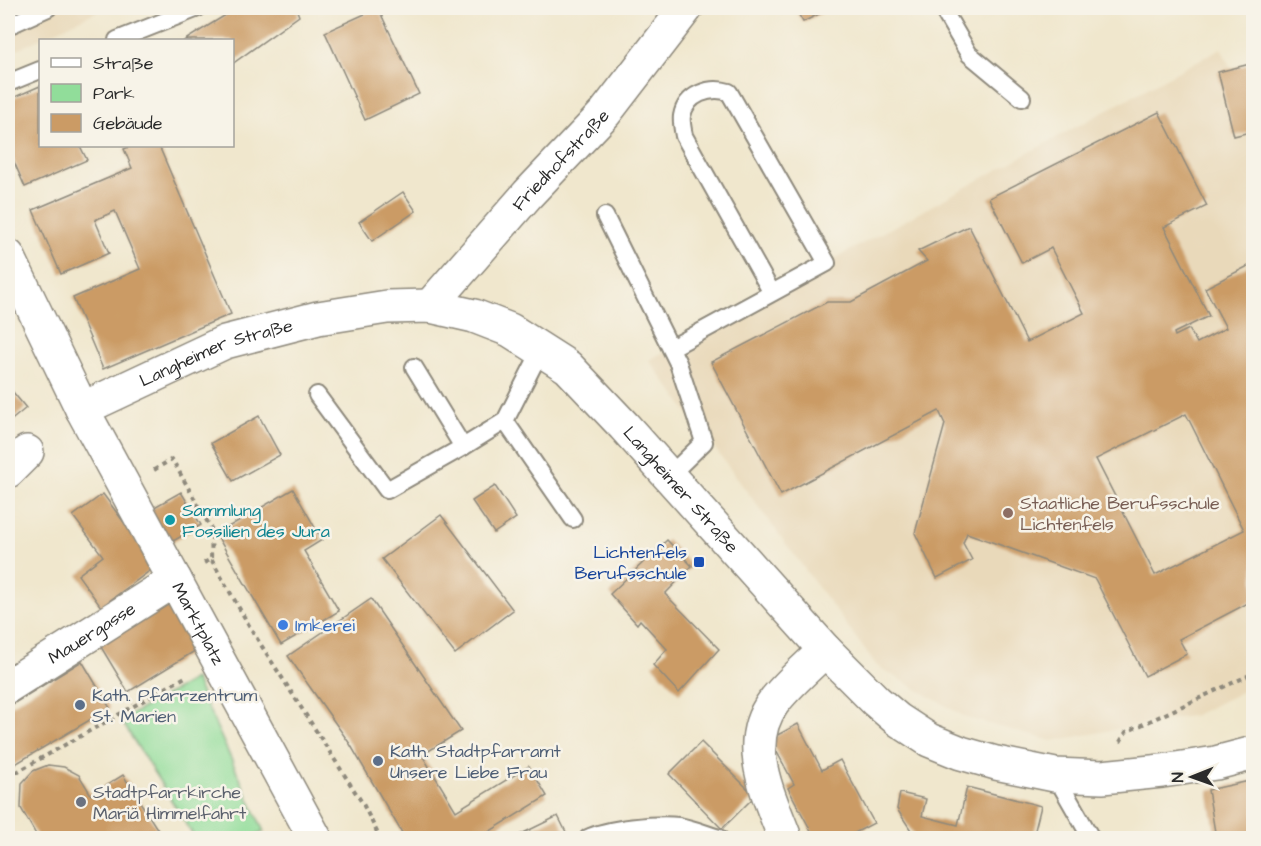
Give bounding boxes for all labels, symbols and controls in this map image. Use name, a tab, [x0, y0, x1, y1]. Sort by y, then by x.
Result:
legend	[39, 39, 234, 147]
text: Straße	[93, 51, 154, 76]
text: Park	[93, 81, 135, 106]
street label: Friedhofstraße	[507, 104, 616, 217]
text: Gebäude	[93, 111, 163, 136]
street label: Langheimer Straße	[135, 313, 296, 393]
street label: Langheimer Straße	[617, 421, 744, 559]
place label: Staatliche Berufsschule Lichtenfels	[1020, 491, 1220, 537]
place label: Sammlung Fossilien des Jura	[182, 498, 330, 544]
marker: Staatliche Berufsschule Lichtenfels	[1001, 506, 1015, 520]
marker: Sammlung Fossilien des Jura	[163, 513, 177, 527]
place label: Lichtenfels Berufsschule	[575, 540, 687, 586]
marker: Lichtenfels Berufsschule	[692, 555, 706, 569]
street label: Marktplatz	[165, 578, 231, 670]
street label: Mauergasse	[43, 596, 141, 670]
place label: Imkerei	[295, 613, 355, 638]
marker: Imkerei	[276, 618, 290, 632]
place label: Kath. Pfarrzentrum St. Marien	[92, 683, 257, 729]
marker: Kath. Pfarrzentrum St. Marien	[73, 698, 87, 712]
place label: Kath. Stadtpfarramt Unsere Liebe Frau	[390, 739, 561, 785]
north arrow	[1162, 747, 1222, 807]
marker: Kath. Stadtpfarramt Unsere Liebe Frau	[371, 754, 385, 768]
text: N	[1167, 772, 1189, 782]
place label: Stadtpfarrkirche Mariä Himmelfahrt	[93, 780, 247, 826]
marker: Stadtpfarrkirche Mariä Himmelfahrt	[74, 795, 88, 809]

